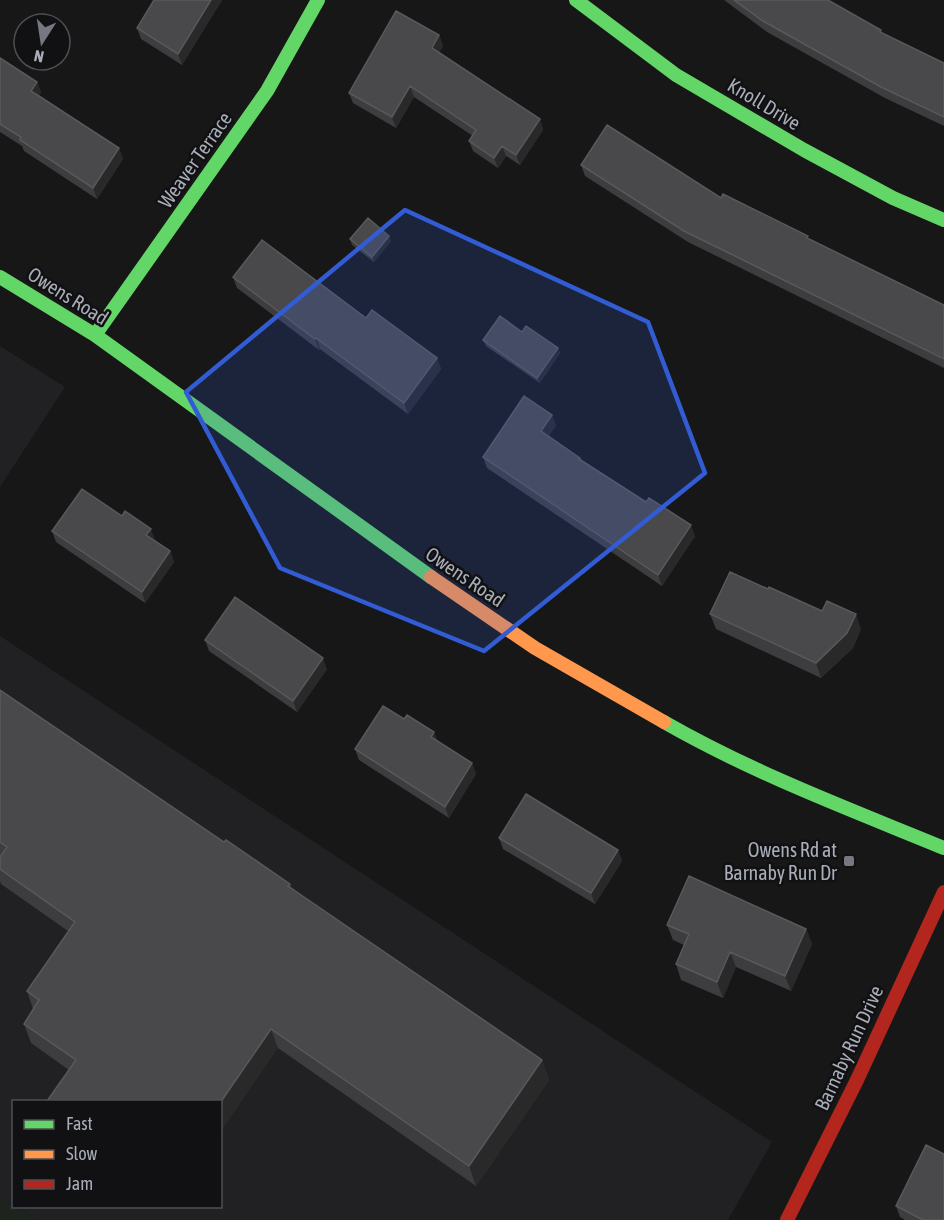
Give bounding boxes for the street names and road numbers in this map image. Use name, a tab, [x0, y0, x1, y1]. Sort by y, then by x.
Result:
street label: Knoll Drive	[724, 73, 805, 134]
street label: Weaver Terrace	[153, 107, 236, 212]
street label: Owens Road	[24, 262, 113, 329]
street label: Owens Road	[421, 542, 509, 611]
street label: Barnaby Run Drive	[810, 982, 887, 1114]

